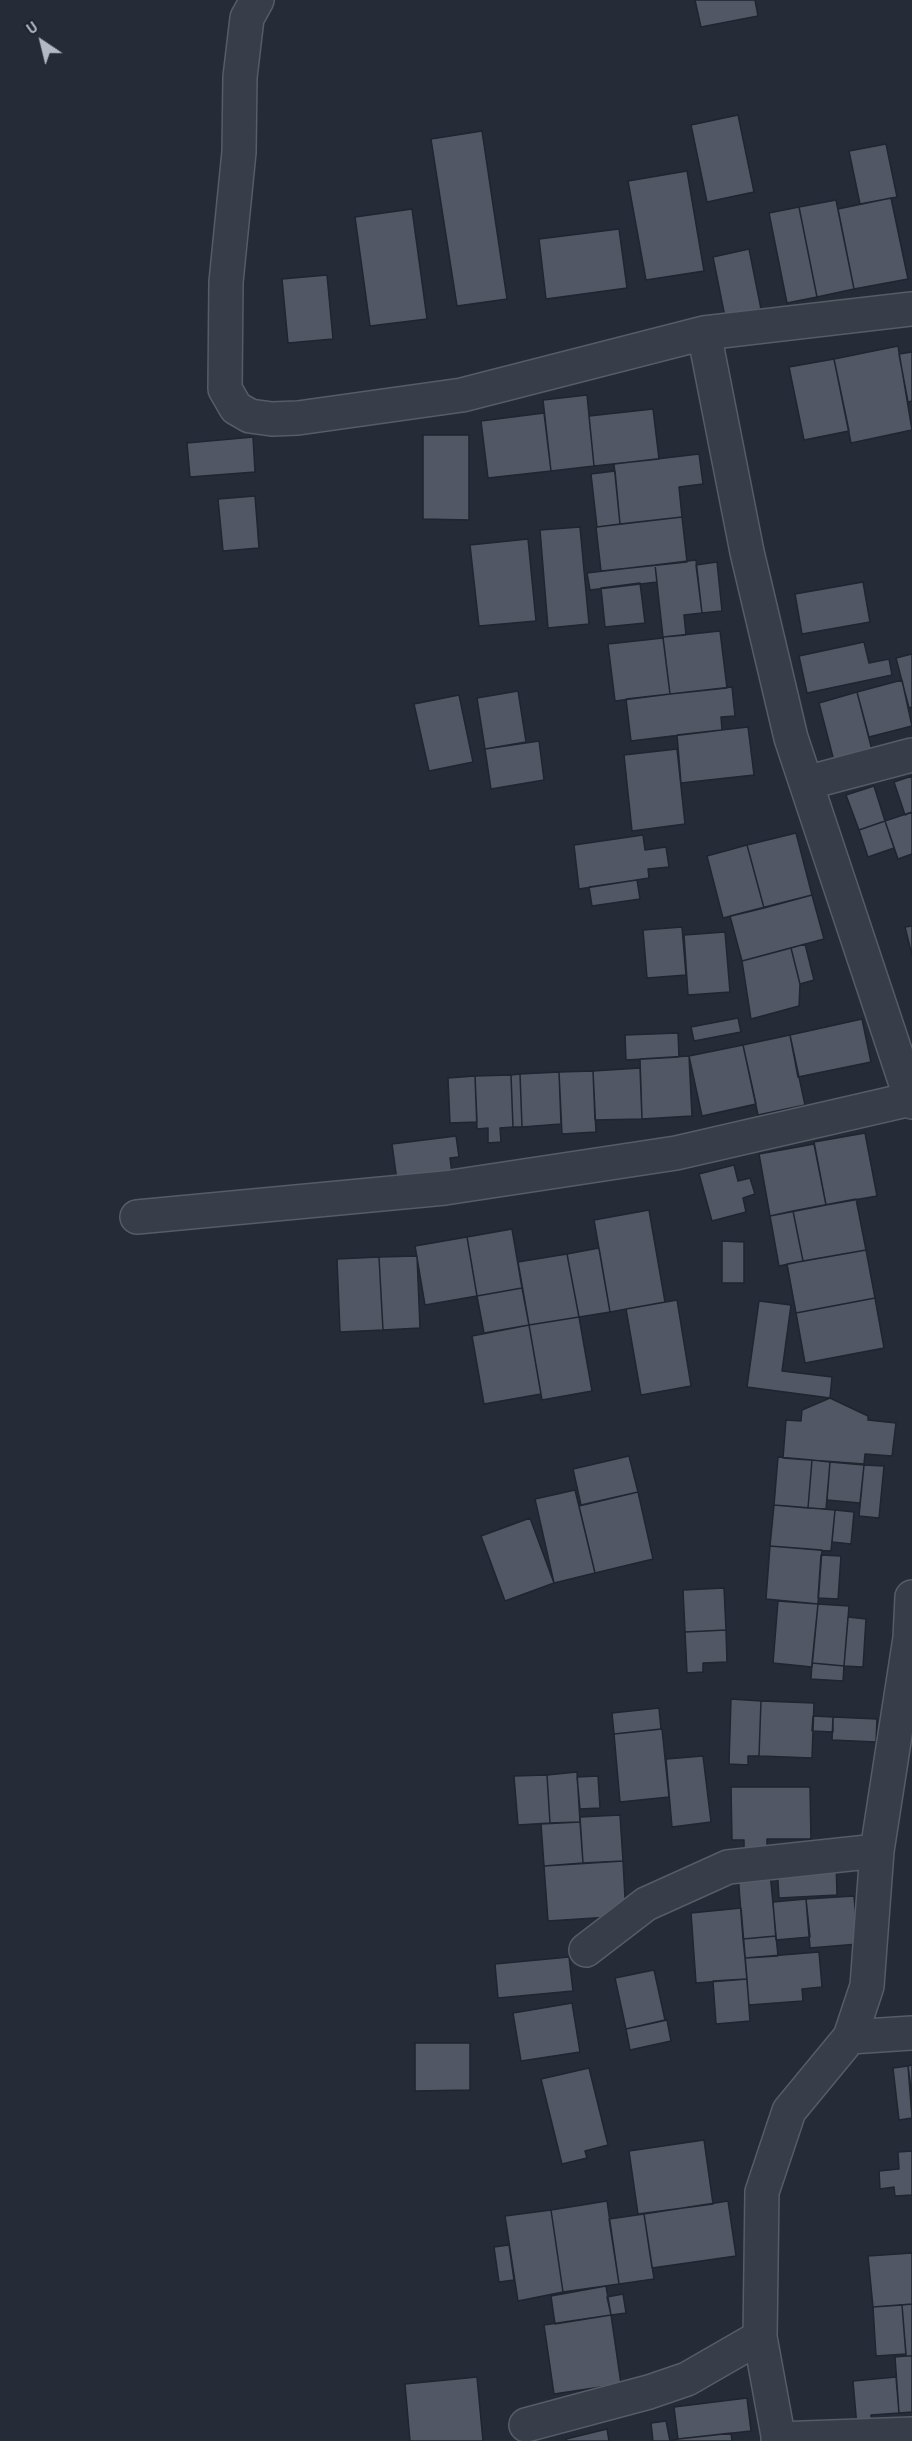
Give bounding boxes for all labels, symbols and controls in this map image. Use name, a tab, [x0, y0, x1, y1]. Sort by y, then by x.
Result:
north arrow	[12, 12, 72, 72]
text: U	[21, 16, 42, 39]

